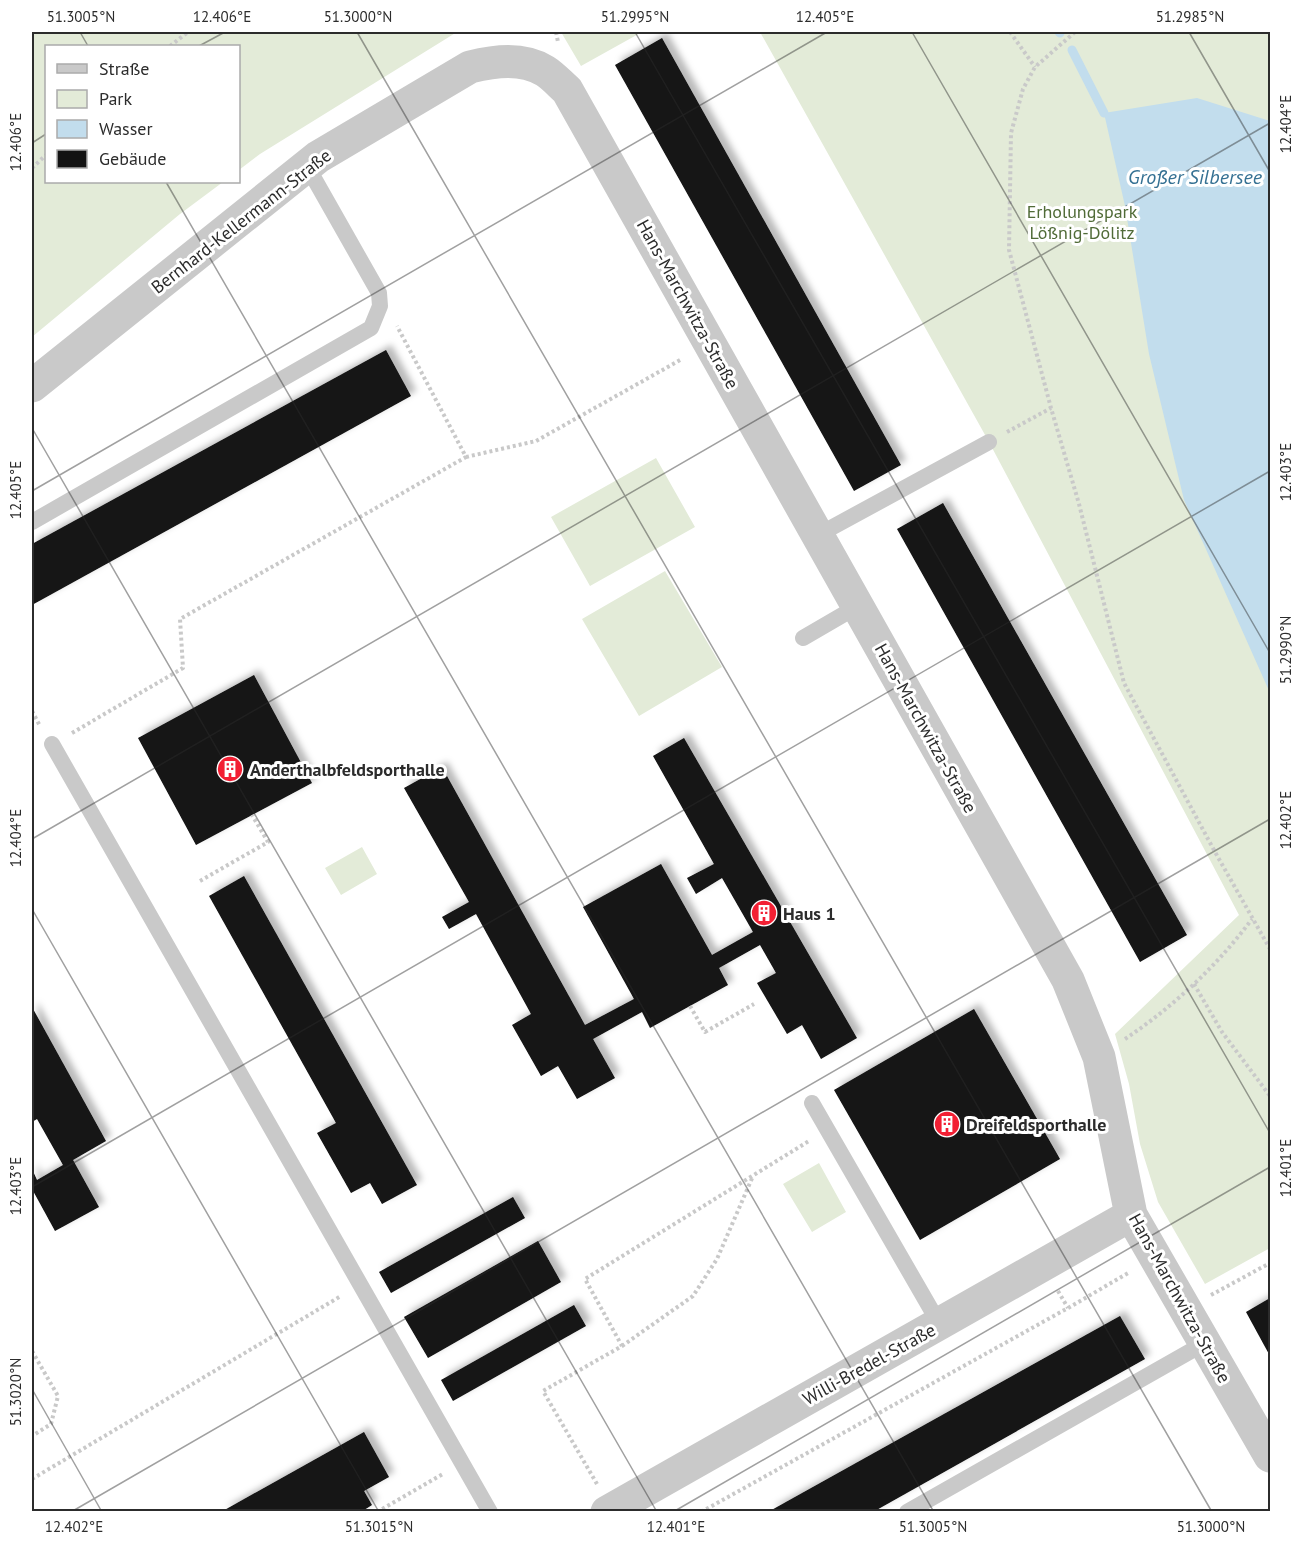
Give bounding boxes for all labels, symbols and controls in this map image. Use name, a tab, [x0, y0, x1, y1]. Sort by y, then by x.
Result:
text: 51.3005°N	[47, 7, 115, 26]
text: 12.406°E	[193, 7, 251, 26]
text: 51.3000°N	[324, 7, 392, 26]
text: 51.2995°N	[601, 7, 669, 26]
text: 12.405°E	[796, 7, 854, 26]
text: 51.2985°N	[1156, 7, 1224, 26]
legend	[45, 45, 240, 183]
text: Straße	[99, 57, 150, 80]
text: Park	[99, 87, 132, 110]
text: 12.404°E	[1276, 95, 1295, 153]
text: 12.406°E	[6, 113, 25, 171]
text: Wasser	[99, 117, 153, 140]
street label: Bernhard-Kellermann-Straße	[146, 144, 336, 298]
text: Gebäude	[99, 147, 166, 170]
water label: Großer Silbersee	[1128, 164, 1263, 190]
park label: Erholungspark Lößnig-Dölitz	[1027, 200, 1138, 244]
street label: Hans-Marchwitza-Straße	[632, 215, 744, 393]
text: 12.403°E	[1276, 443, 1295, 501]
text: 12.405°E	[6, 461, 25, 519]
text: 51.2990°N	[1276, 616, 1295, 684]
street label: Hans-Marchwitza-Straße	[870, 639, 982, 817]
building icon: Anderthalbfeldsporthalle	[215, 754, 245, 784]
place label: Anderthalbfeldsporthalle	[250, 758, 445, 781]
text: 12.402°E	[1276, 791, 1295, 849]
text: 12.404°E	[6, 809, 25, 867]
building icon: Haus 1	[749, 898, 779, 928]
place label: Haus 1	[783, 902, 836, 925]
building icon: Dreifeldsporthalle	[932, 1109, 962, 1139]
place label: Dreifeldsporthalle	[966, 1113, 1106, 1136]
text: 12.401°E	[1276, 1139, 1295, 1197]
text: 12.403°E	[6, 1157, 25, 1215]
street label: Hans-Marchwitza-Straße	[1124, 1209, 1236, 1387]
street label: Willi-Bredel-Straße	[799, 1318, 939, 1410]
text: 51.3020°N	[6, 1358, 25, 1426]
text: 12.402°E	[45, 1517, 103, 1536]
text: 51.3015°N	[345, 1517, 413, 1536]
text: 12.401°E	[647, 1517, 705, 1536]
text: 51.3005°N	[899, 1517, 967, 1536]
text: 51.3000°N	[1177, 1517, 1245, 1536]

